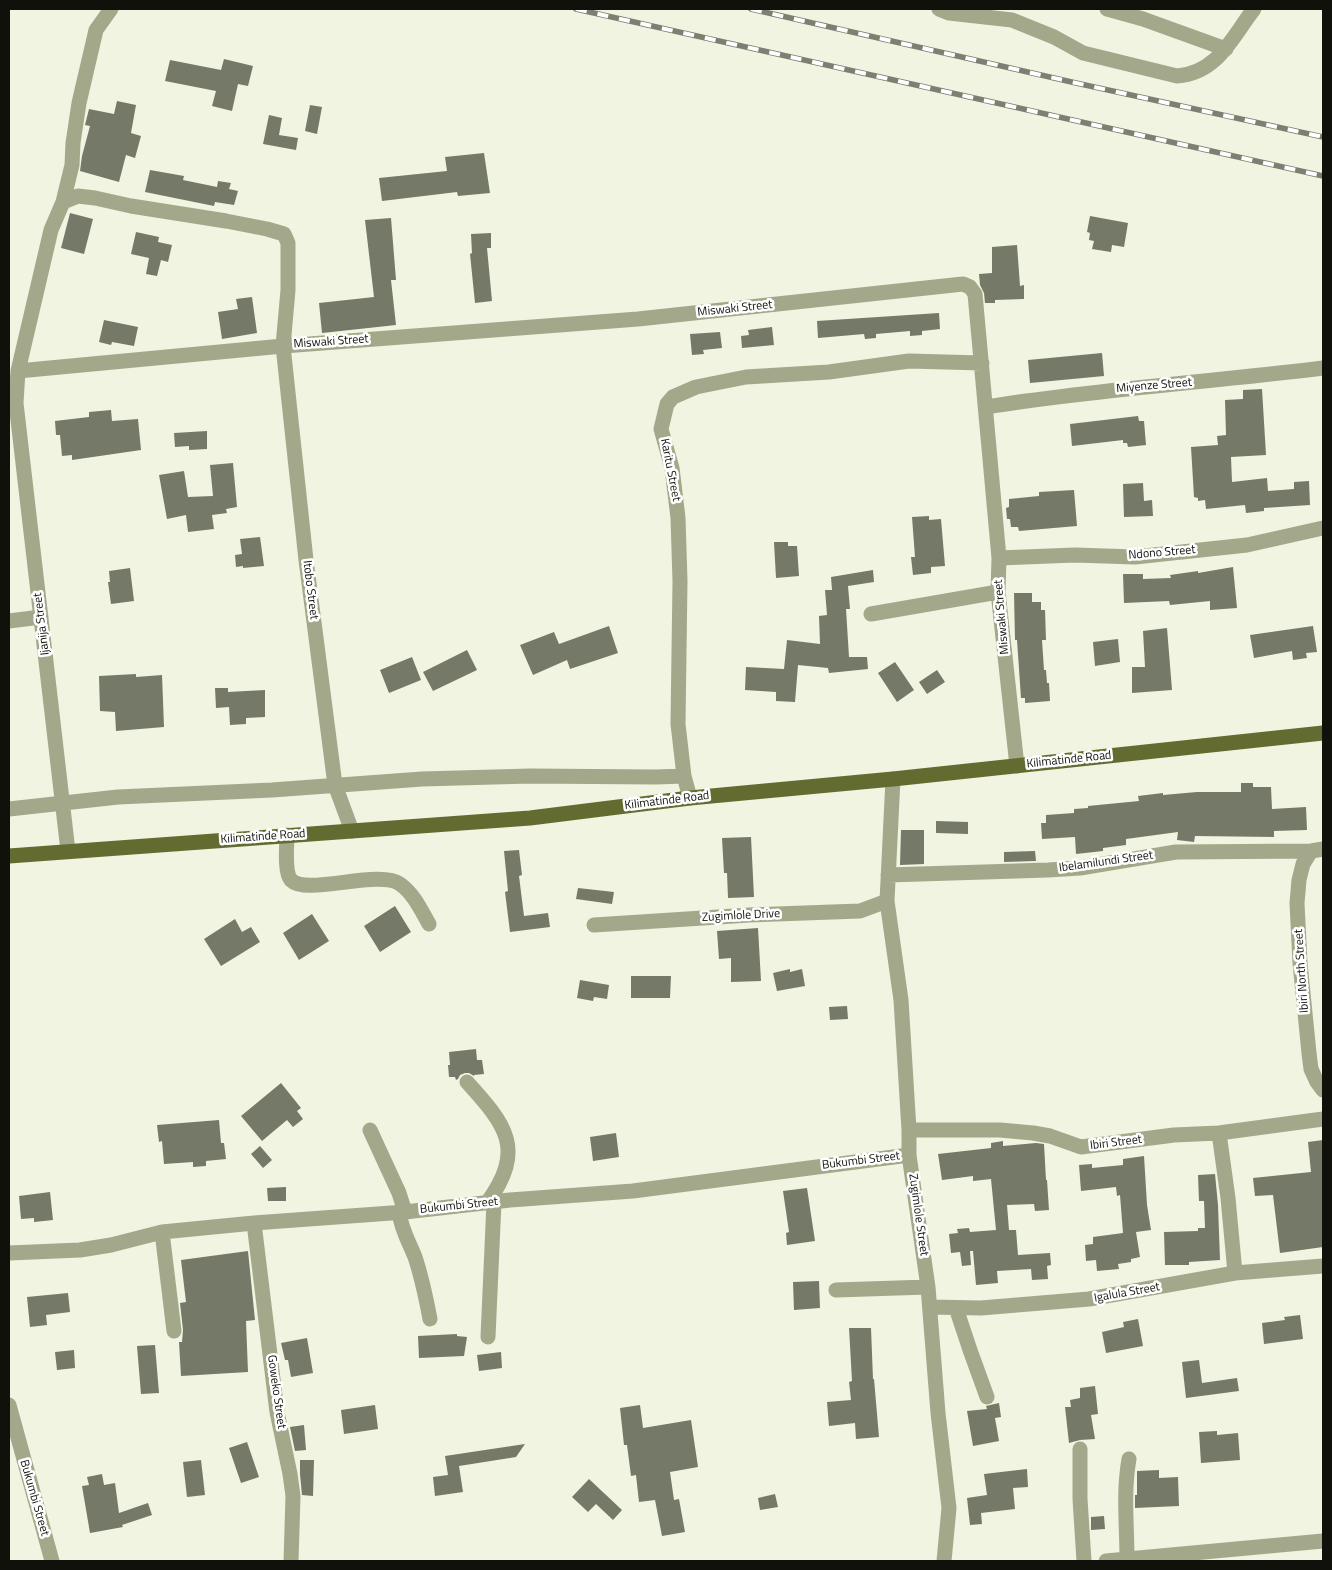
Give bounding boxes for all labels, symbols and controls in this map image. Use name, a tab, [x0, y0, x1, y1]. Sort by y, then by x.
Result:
street label: Miswaki Street	[697, 298, 773, 320]
street label: Miswaki Street	[293, 332, 369, 352]
street label: Miyenze Street	[1116, 376, 1192, 396]
street label: Karitu Street	[657, 437, 683, 503]
street label: Ndono Street	[1128, 543, 1196, 563]
street label: Itobo Street	[299, 559, 321, 621]
street label: Miswaki Street	[992, 579, 1012, 655]
street label: Ijanija Street	[31, 592, 53, 656]
street label: Kilimatinde Road	[1026, 748, 1112, 772]
street label: Kilimatinde Road	[624, 789, 710, 813]
street label: Kilimatinde Road	[220, 827, 306, 847]
street label: Ibelamilundi Street	[1058, 848, 1154, 876]
street label: Zugimlole Drive	[702, 907, 780, 925]
street label: Ibiri North Street	[1292, 929, 1312, 1013]
street label: Ibiri Street	[1089, 1133, 1143, 1153]
street label: Bukumbi Street	[821, 1149, 901, 1173]
street label: Zugimlole Street	[905, 1173, 931, 1257]
street label: Bukumbi Street	[419, 1195, 499, 1217]
street label: Igalula Street	[1093, 1280, 1161, 1306]
street label: Goweko Street	[264, 1354, 288, 1430]
street label: Bukumbi Street	[16, 1458, 52, 1538]

